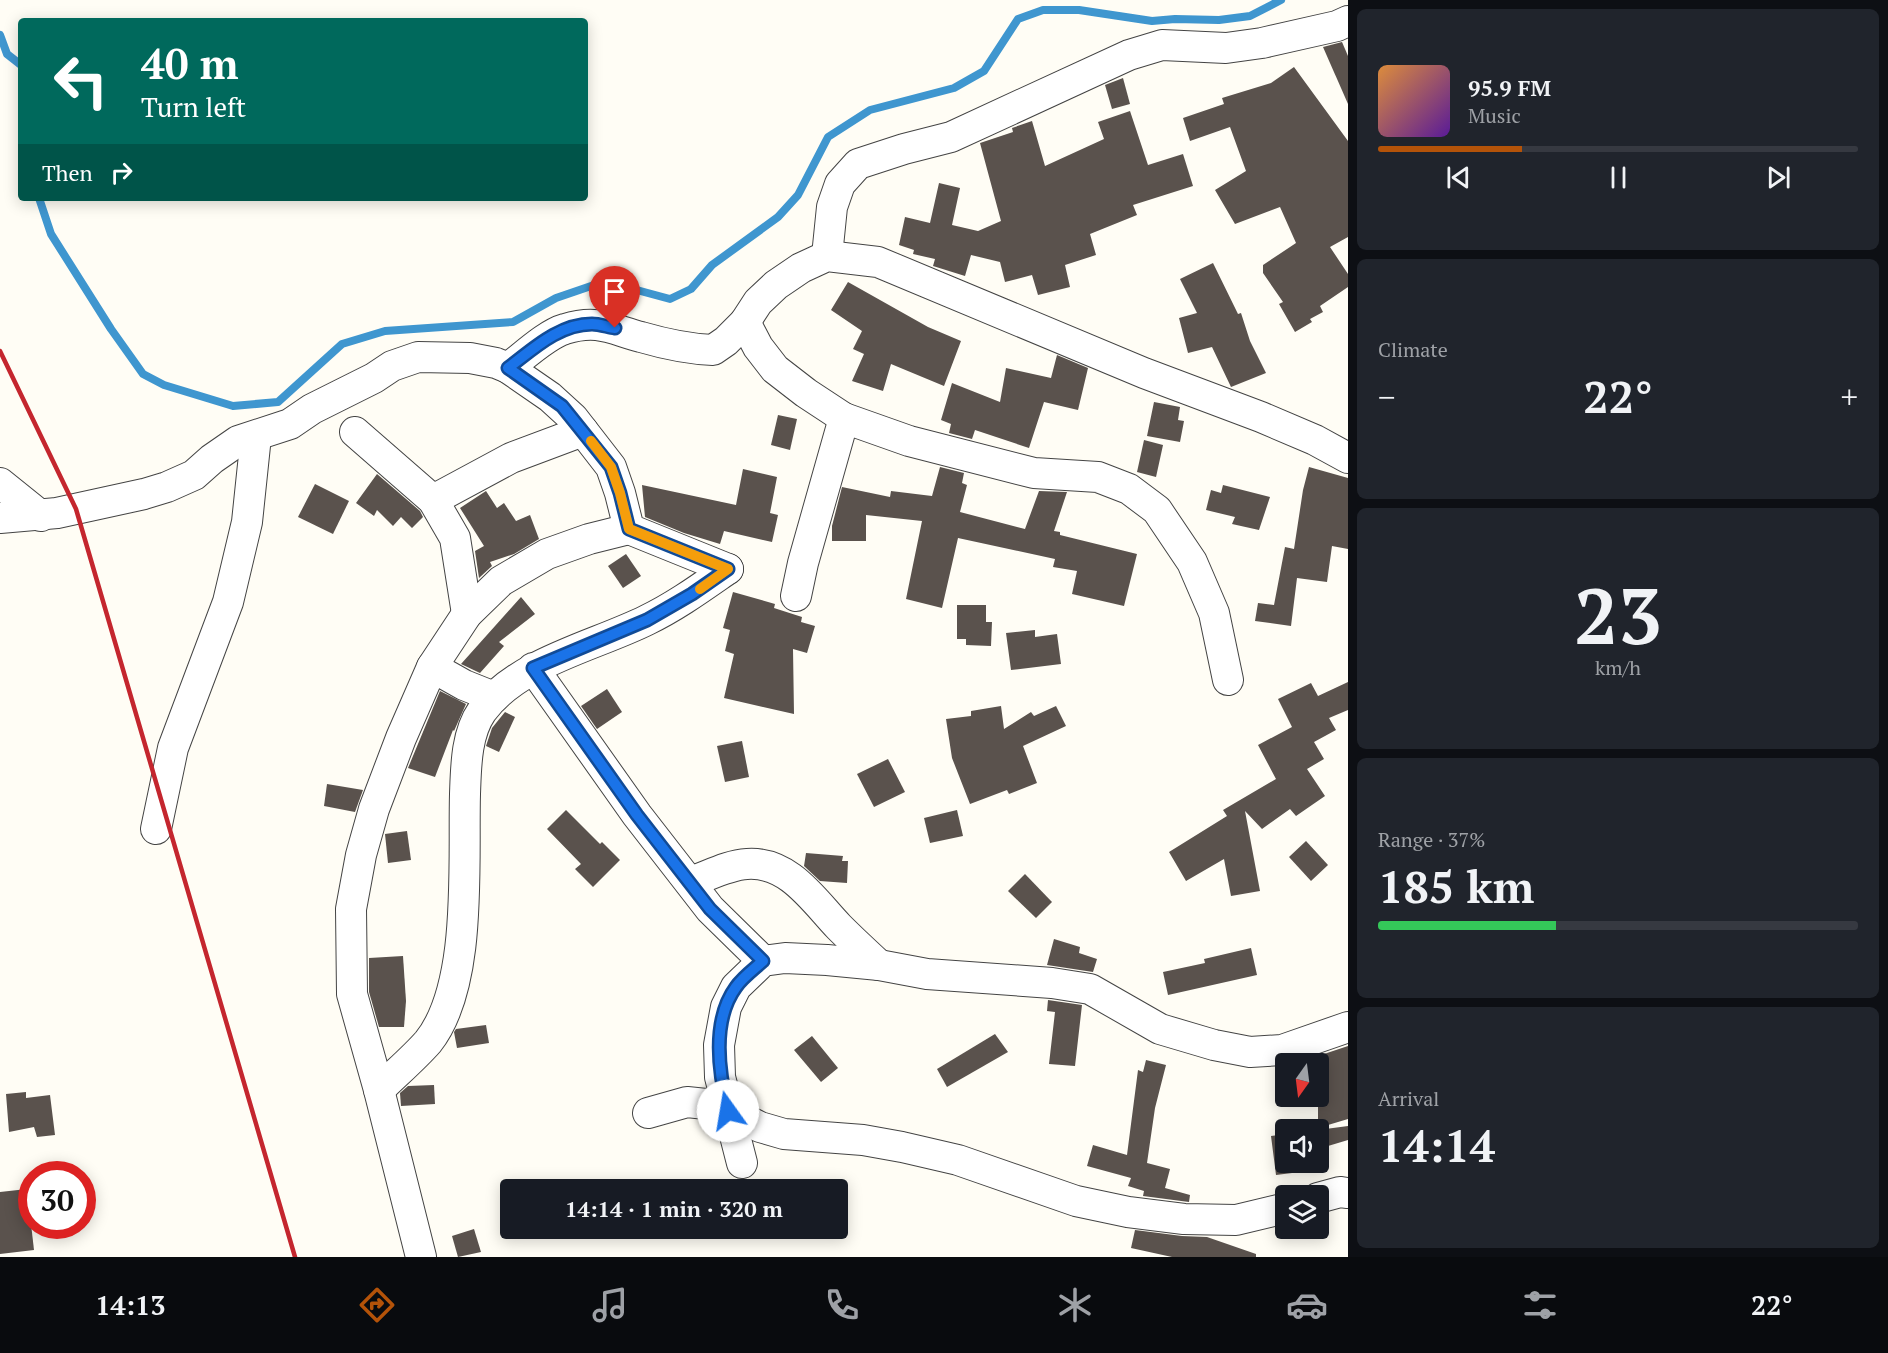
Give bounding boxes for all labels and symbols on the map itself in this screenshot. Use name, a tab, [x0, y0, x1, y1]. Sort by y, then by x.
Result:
pin	[589, 266, 640, 328]
north arrow	[1275, 1053, 1329, 1107]
position arrow	[696, 1079, 760, 1143]
speed limit sign: 30	[18, 1161, 96, 1239]

